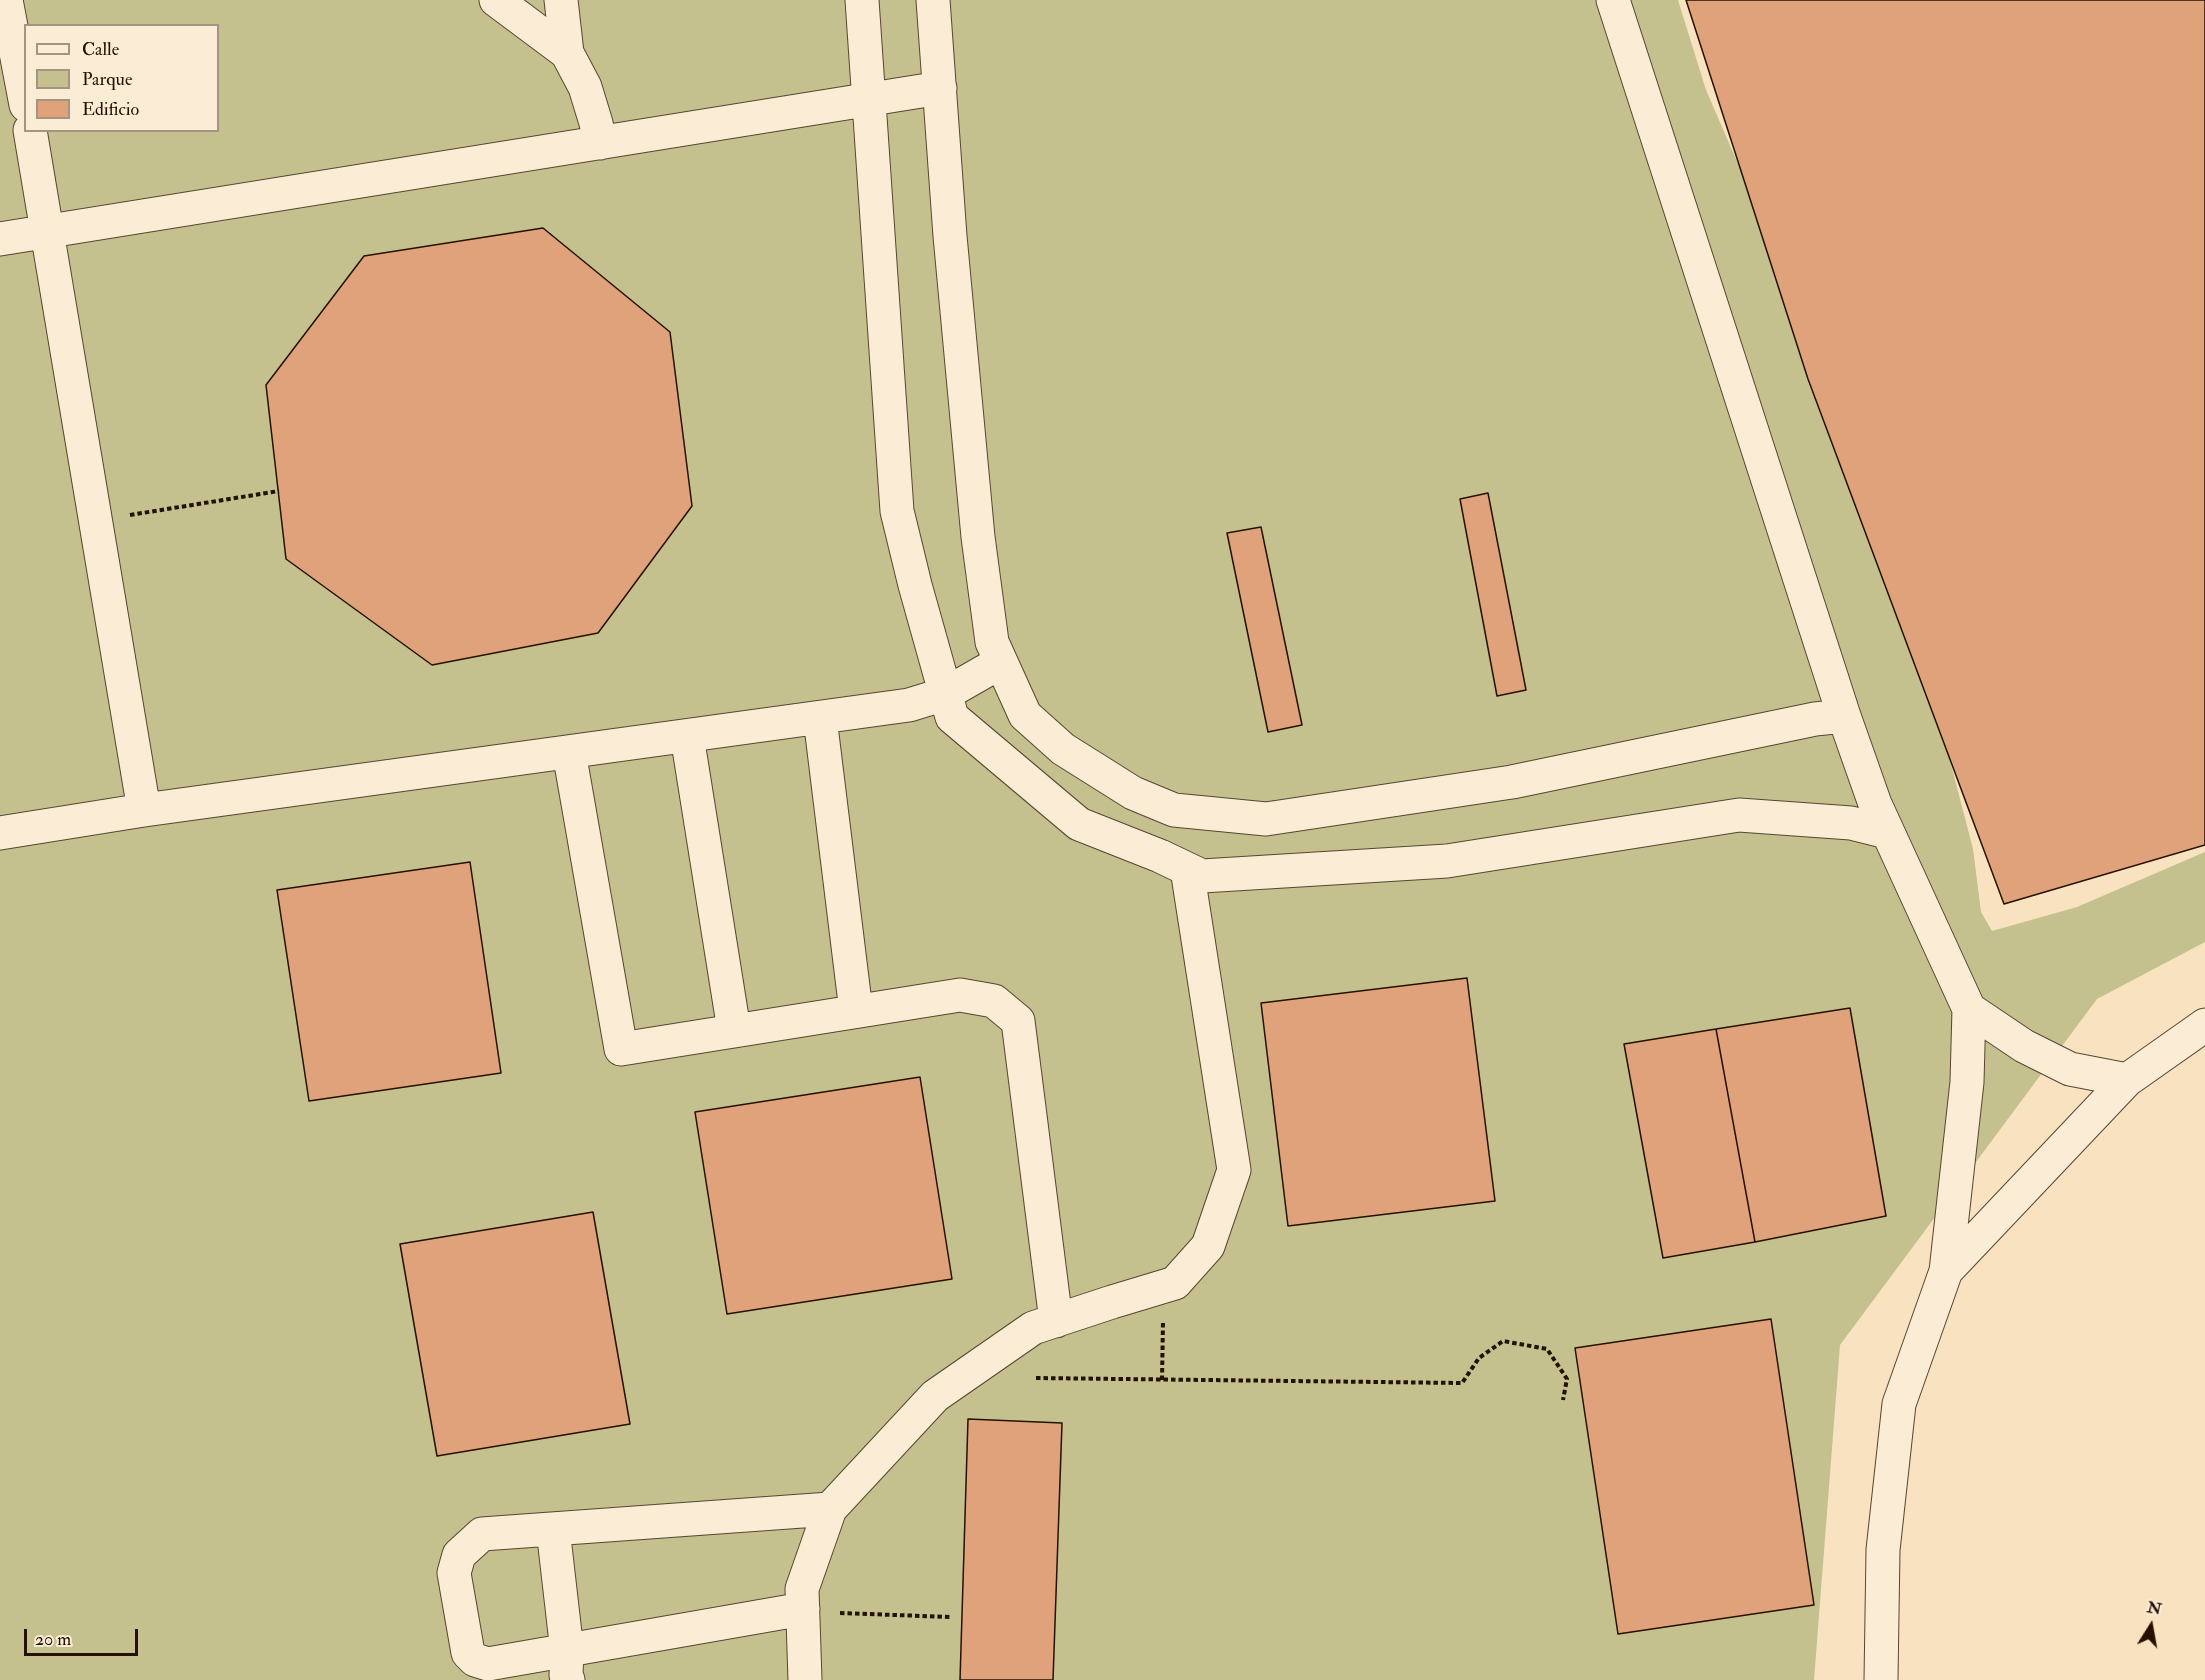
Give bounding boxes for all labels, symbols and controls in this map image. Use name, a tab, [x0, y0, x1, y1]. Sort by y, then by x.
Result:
legend	[24, 24, 219, 132]
text: Calle	[82, 38, 119, 61]
text: Parque	[82, 68, 132, 91]
text: Edificio	[82, 98, 139, 121]
north arrow	[2121, 1596, 2181, 1656]
text: N	[2145, 1597, 2163, 1620]
scale bar	[27, 1617, 141, 1655]
text: 20 m	[35, 1628, 71, 1651]

